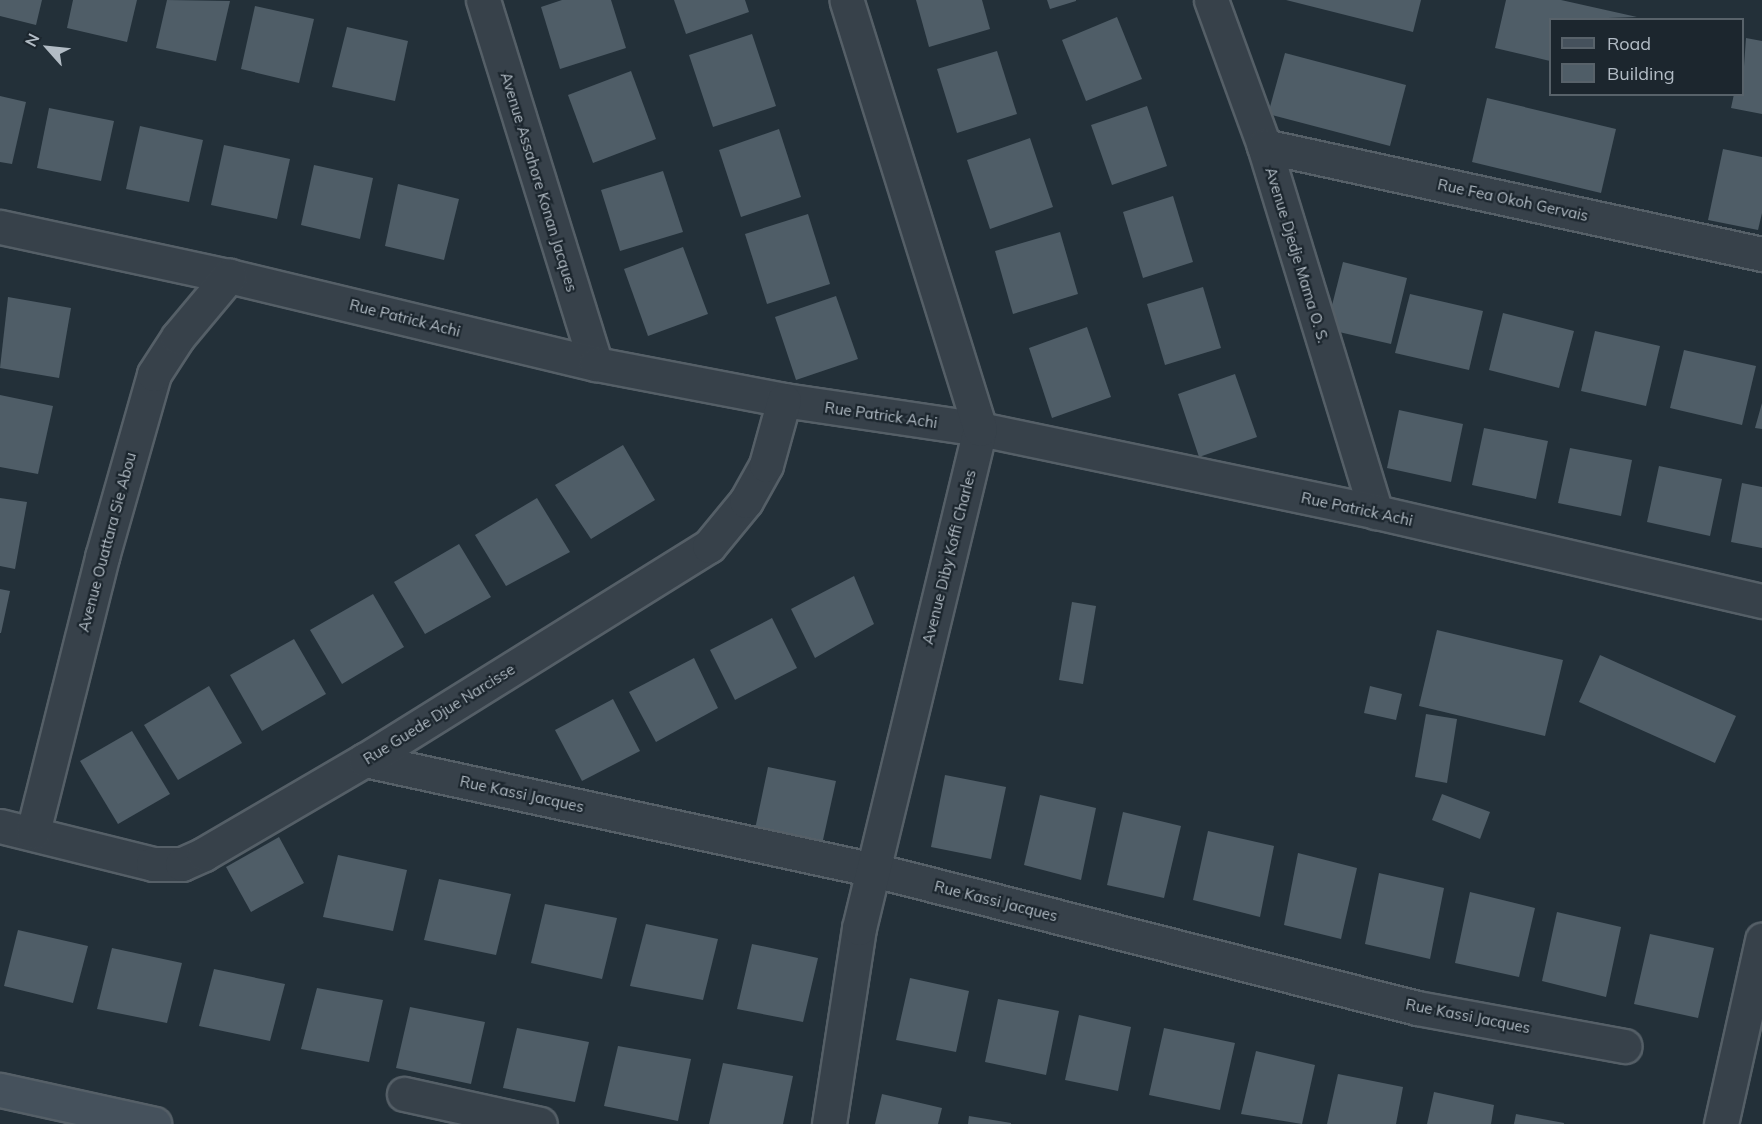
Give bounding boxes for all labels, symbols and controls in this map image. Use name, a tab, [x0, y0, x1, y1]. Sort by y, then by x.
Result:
north arrow	[18, 18, 78, 78]
legend	[1549, 18, 1744, 96]
text: N	[20, 30, 44, 50]
text: Road	[1607, 32, 1651, 55]
text: Building	[1607, 62, 1675, 85]
street label: Avenue Assahore Konan Jacques	[497, 70, 581, 294]
street label: Avenue Djedje Mama O. S.	[1262, 165, 1332, 345]
street label: Rue Fea Okoh Gervais	[1436, 175, 1590, 225]
street label: Rue Patrick Achi	[348, 296, 462, 340]
street label: Rue Patrick Achi	[824, 398, 938, 432]
street label: Avenue Ouattara Sie Abou	[74, 450, 140, 634]
street label: Avenue Diby Koffi Charles	[919, 468, 979, 646]
street label: Rue Patrick Achi	[1300, 488, 1414, 530]
street label: Rue Guede Djue Narcisse	[360, 660, 518, 768]
street label: Rue Kassi Jacques	[458, 772, 586, 816]
street label: Rue Kassi Jacques	[932, 877, 1060, 925]
street label: Rue Kassi Jacques	[1404, 995, 1532, 1037]

